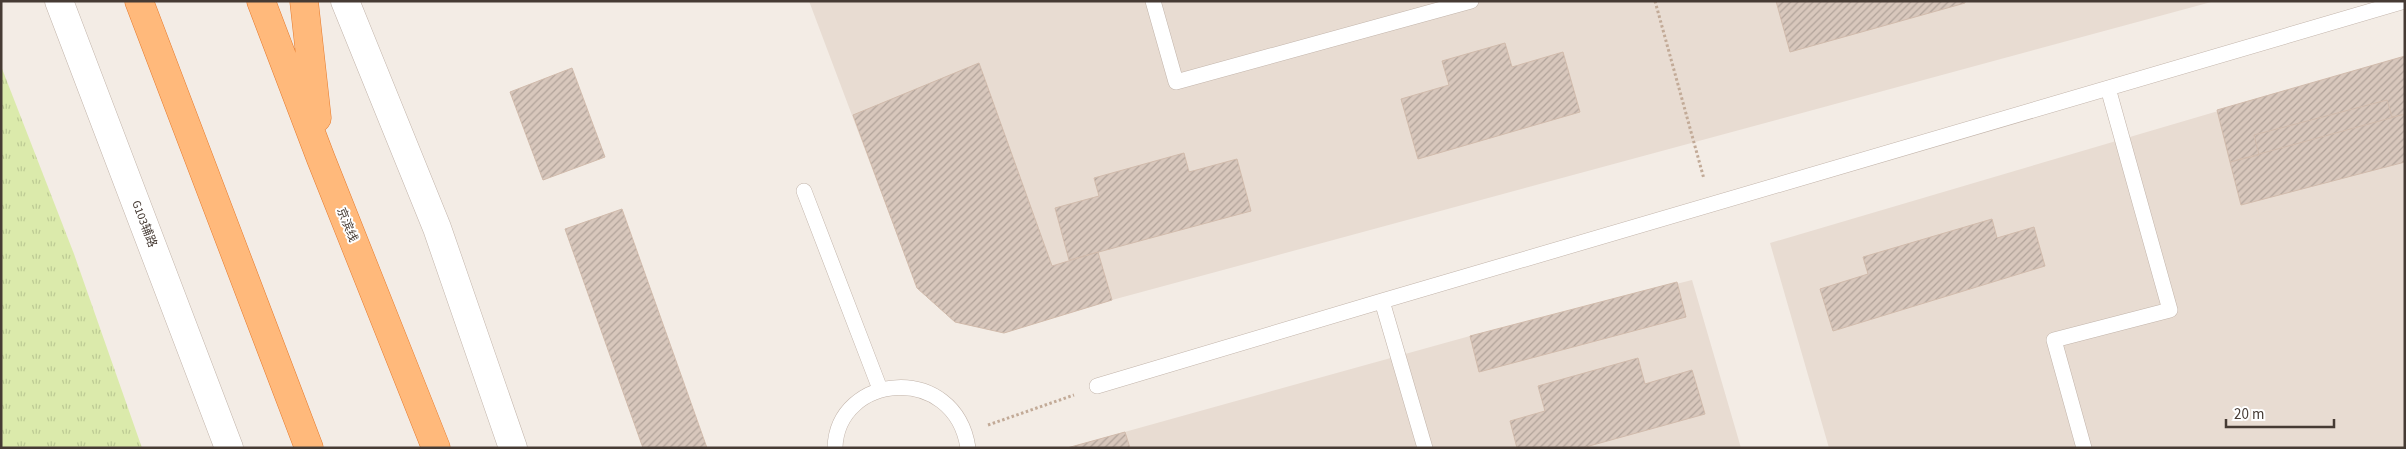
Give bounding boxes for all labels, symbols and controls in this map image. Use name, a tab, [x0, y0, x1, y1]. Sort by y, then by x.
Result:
street label: G103辅路	[127, 198, 161, 250]
street label: 京滨线	[332, 205, 362, 245]
scale bar	[2226, 396, 2334, 428]
text: 20 m	[2234, 404, 2264, 425]

